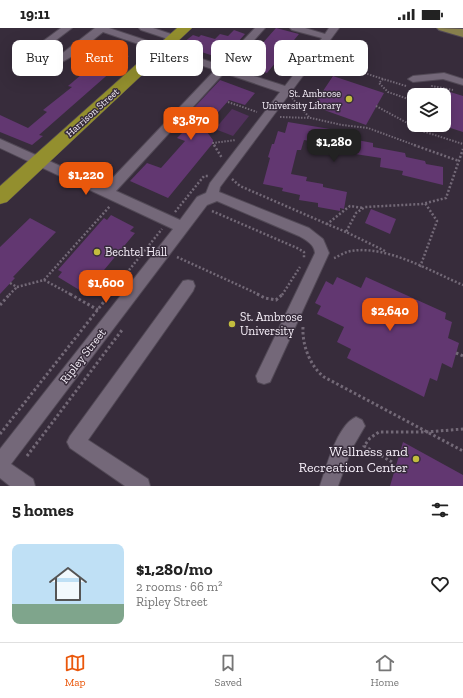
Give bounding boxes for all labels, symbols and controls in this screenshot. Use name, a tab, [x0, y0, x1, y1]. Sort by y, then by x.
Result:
text: 19:11	[20, 5, 50, 23]
chip: Buy	[12, 40, 63, 76]
chip: Rent	[71, 40, 128, 76]
chip: Filters	[136, 40, 203, 76]
chip: New	[211, 40, 266, 76]
chip: Apartment	[274, 40, 368, 76]
street label: Harrison Street	[64, 86, 122, 140]
place label: St. Ambrose University Library	[262, 88, 342, 112]
map controls	[407, 88, 451, 132]
button: layers	[407, 88, 451, 132]
marker: St. Ambrose University Library	[344, 94, 354, 104]
pin: $3,870	[158, 107, 224, 141]
text: $3,870	[172, 112, 210, 127]
pin: $1,280	[301, 129, 367, 163]
text: $1,280	[316, 134, 352, 149]
pin: $1,220	[53, 162, 119, 196]
text: $1,220	[68, 167, 104, 182]
place label: Bechtel Hall	[105, 245, 167, 259]
marker: Bechtel Hall	[92, 247, 102, 257]
pin: $1,600	[73, 270, 139, 304]
text: $1,600	[88, 275, 124, 290]
pin: $2,640	[357, 298, 423, 332]
text: $2,640	[371, 303, 409, 318]
place label: St. Ambrose University	[240, 310, 303, 338]
marker: St. Ambrose University	[227, 319, 237, 329]
street label: Ripley Street	[57, 325, 109, 386]
place label: Wellness and Recreation Center	[298, 443, 408, 476]
marker: Wellness and Recreation Center	[411, 454, 421, 464]
icon: filters	[429, 499, 451, 521]
text: 5 homes	[12, 500, 74, 520]
text: $1,280/mo	[136, 559, 213, 579]
icon: home	[44, 560, 92, 608]
icon: heart	[429, 573, 451, 595]
text: 2 rooms · 66 m²	[136, 579, 223, 594]
text: Ripley Street	[136, 594, 208, 609]
tab: Map	[64, 652, 86, 689]
tab: Saved	[215, 652, 242, 689]
tab: Home	[370, 652, 399, 689]

